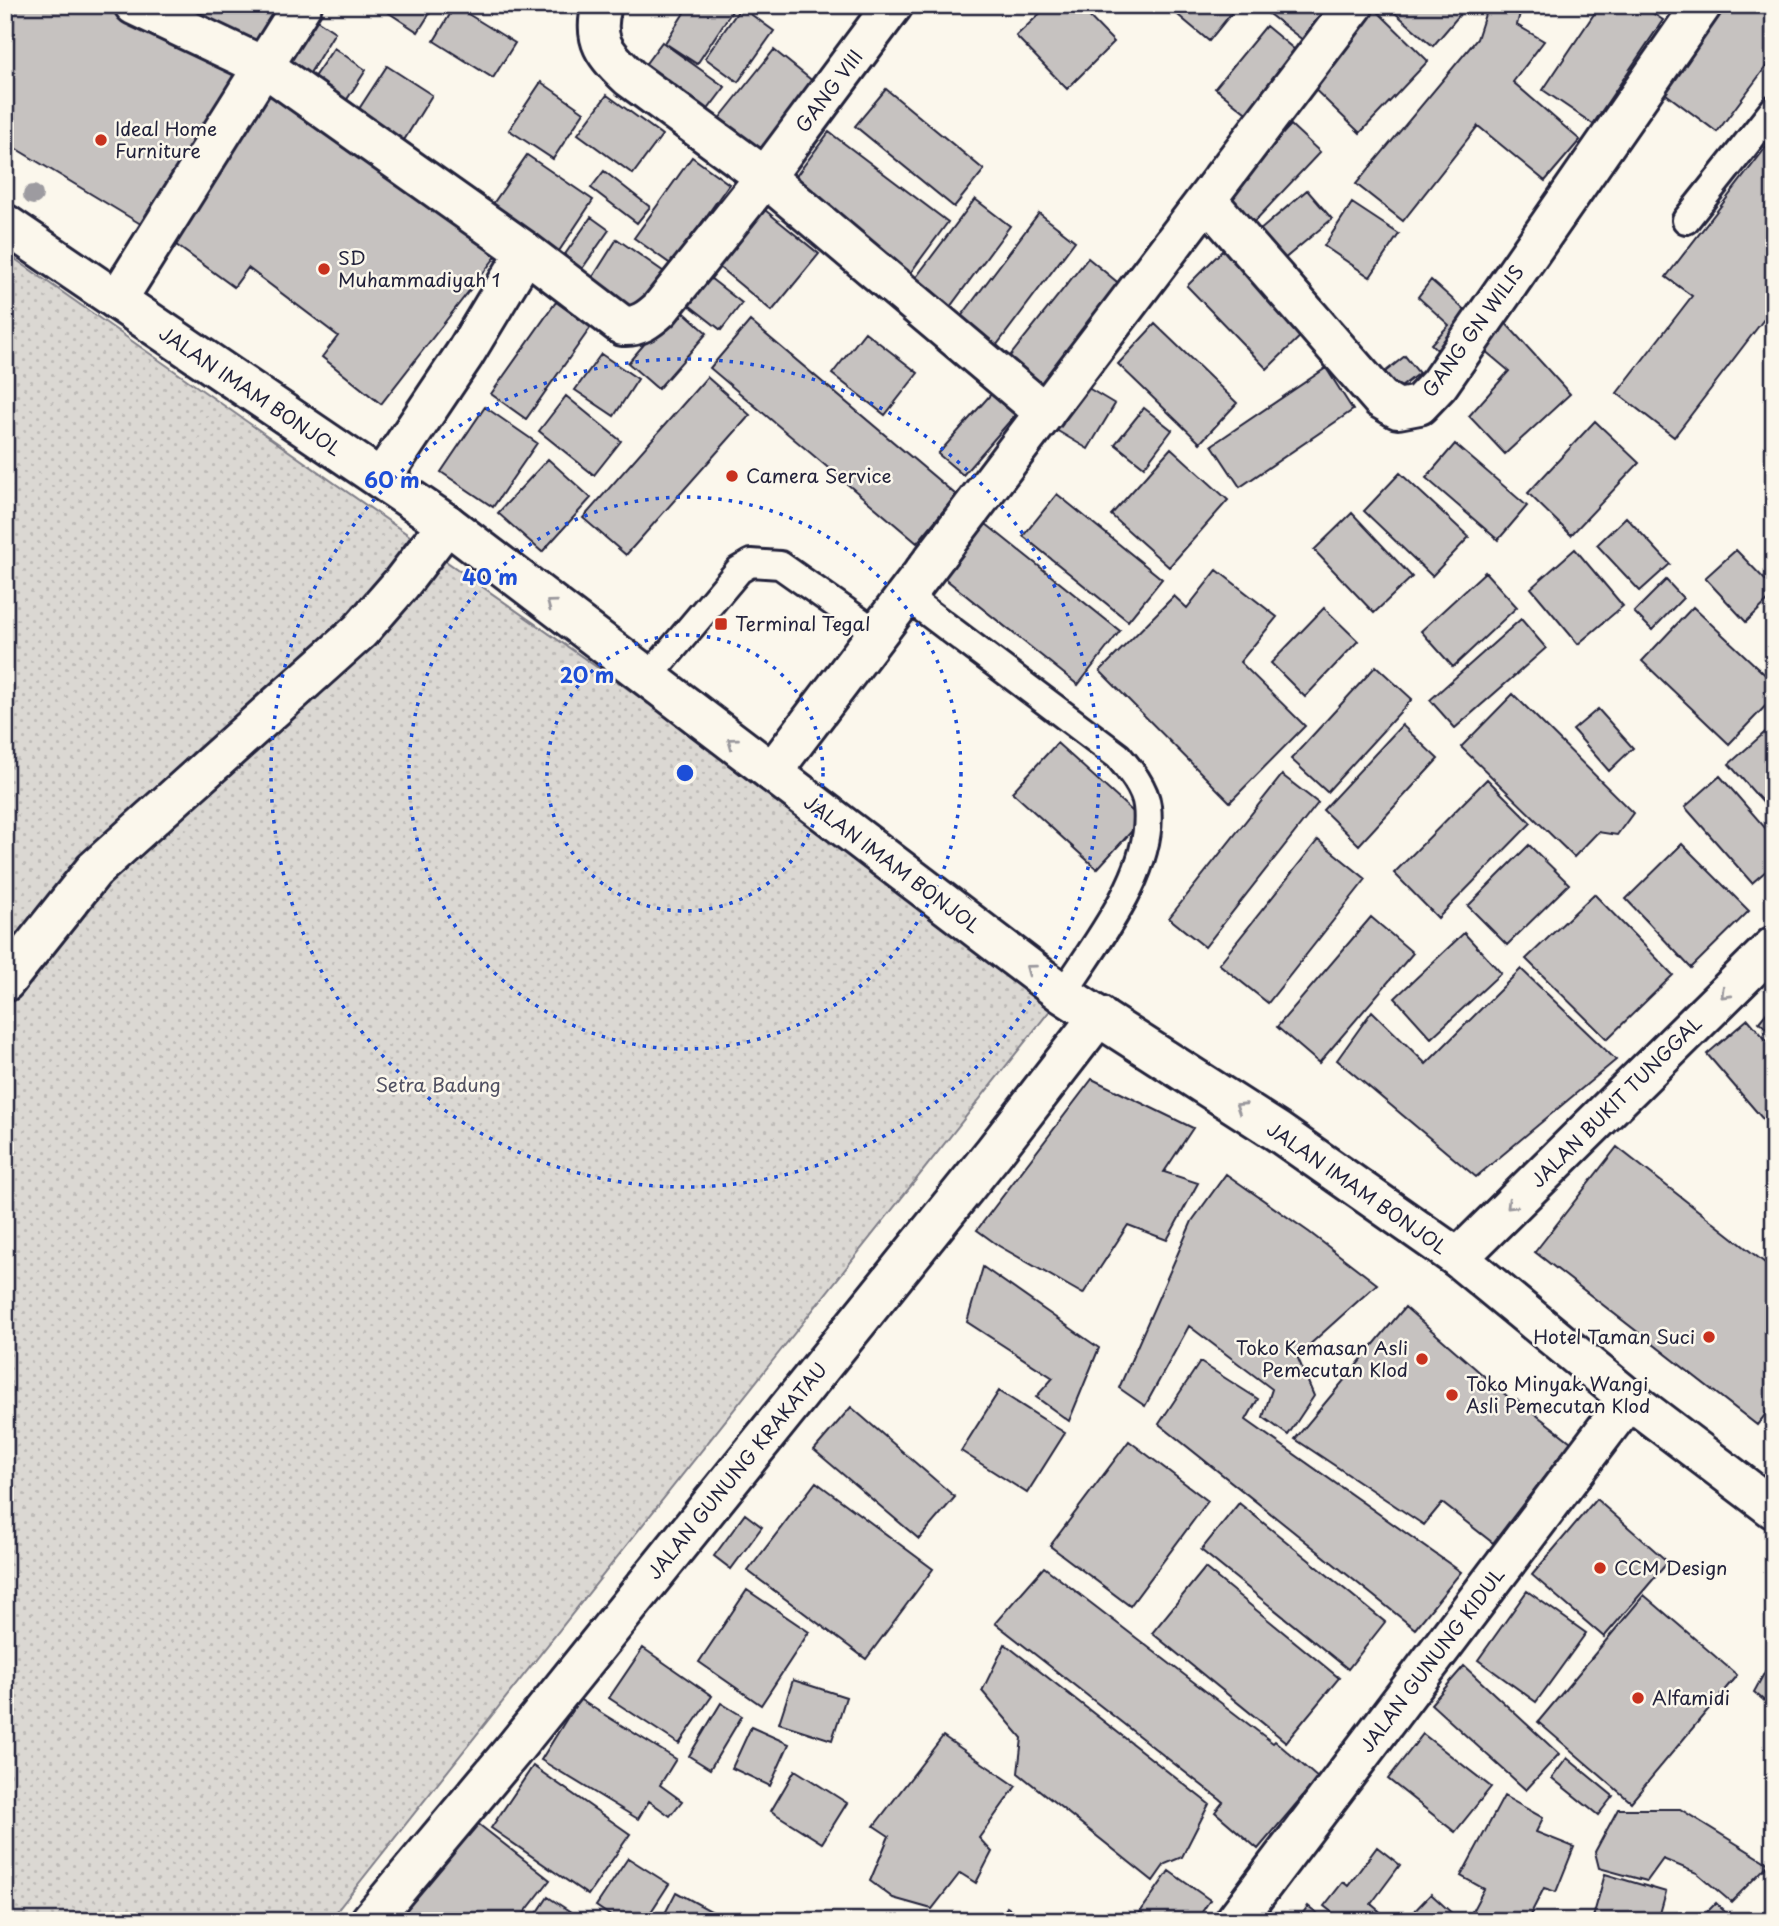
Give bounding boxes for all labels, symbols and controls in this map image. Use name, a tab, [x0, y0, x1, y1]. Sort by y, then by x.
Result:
street label: GANG VIII	[788, 43, 869, 138]
place label: Ideal Home Furniture	[115, 114, 217, 164]
marker: Ideal Home Furniture	[93, 132, 109, 148]
place label: SD Muhammadiyah 1	[338, 243, 500, 293]
street label: GANG GN WILIS	[1415, 259, 1530, 402]
marker: SD Muhammadiyah 1	[316, 261, 332, 277]
street label: JALAN IMAM BONJOL	[154, 319, 347, 462]
place label: Camera Service	[746, 461, 891, 489]
text: 60 m	[364, 463, 420, 495]
marker: Camera Service	[724, 468, 740, 484]
text: 40 m	[462, 560, 518, 592]
one-way arrow	[546, 599, 559, 612]
place label: Terminal Tegal	[735, 609, 870, 637]
marker: Terminal Tegal	[713, 616, 729, 632]
text: 20 m	[560, 658, 614, 690]
one-way arrow	[727, 737, 740, 750]
centre of rings	[673, 761, 697, 785]
street label: JALAN IMAM BONJOL	[798, 787, 987, 939]
one-way arrow	[1025, 964, 1038, 977]
one-way arrow	[1721, 986, 1733, 998]
street label: JALAN BUKIT TUNGGAL	[1523, 1009, 1707, 1193]
park label: Setra Badung	[375, 1070, 501, 1098]
one-way arrow	[1235, 1103, 1248, 1116]
street label: JALAN IMAM BONJOL	[1262, 1114, 1453, 1260]
one-way arrow	[1506, 1197, 1519, 1210]
place label: Hotel Taman Suci	[1533, 1322, 1695, 1350]
marker: Hotel Taman Suci	[1701, 1329, 1717, 1345]
place label: Toko Kemasan Asli Pemecutan Klod	[1236, 1333, 1408, 1383]
marker: Toko Kemasan Asli Pemecutan Klod	[1414, 1351, 1430, 1367]
street label: JALAN GUNUNG KRAKATAU	[640, 1356, 833, 1585]
place label: Toko Minyak Wangi Asli Pemecutan Klod	[1466, 1369, 1650, 1419]
marker: Toko Minyak Wangi Asli Pemecutan Klod	[1444, 1387, 1460, 1403]
place label: CCM Design	[1614, 1553, 1728, 1581]
marker: CCM Design	[1592, 1560, 1608, 1576]
street label: JALAN GUNUNG KIDUL	[1352, 1561, 1510, 1758]
place label: Alfamidi	[1652, 1683, 1730, 1711]
marker: Alfamidi	[1630, 1690, 1646, 1706]

